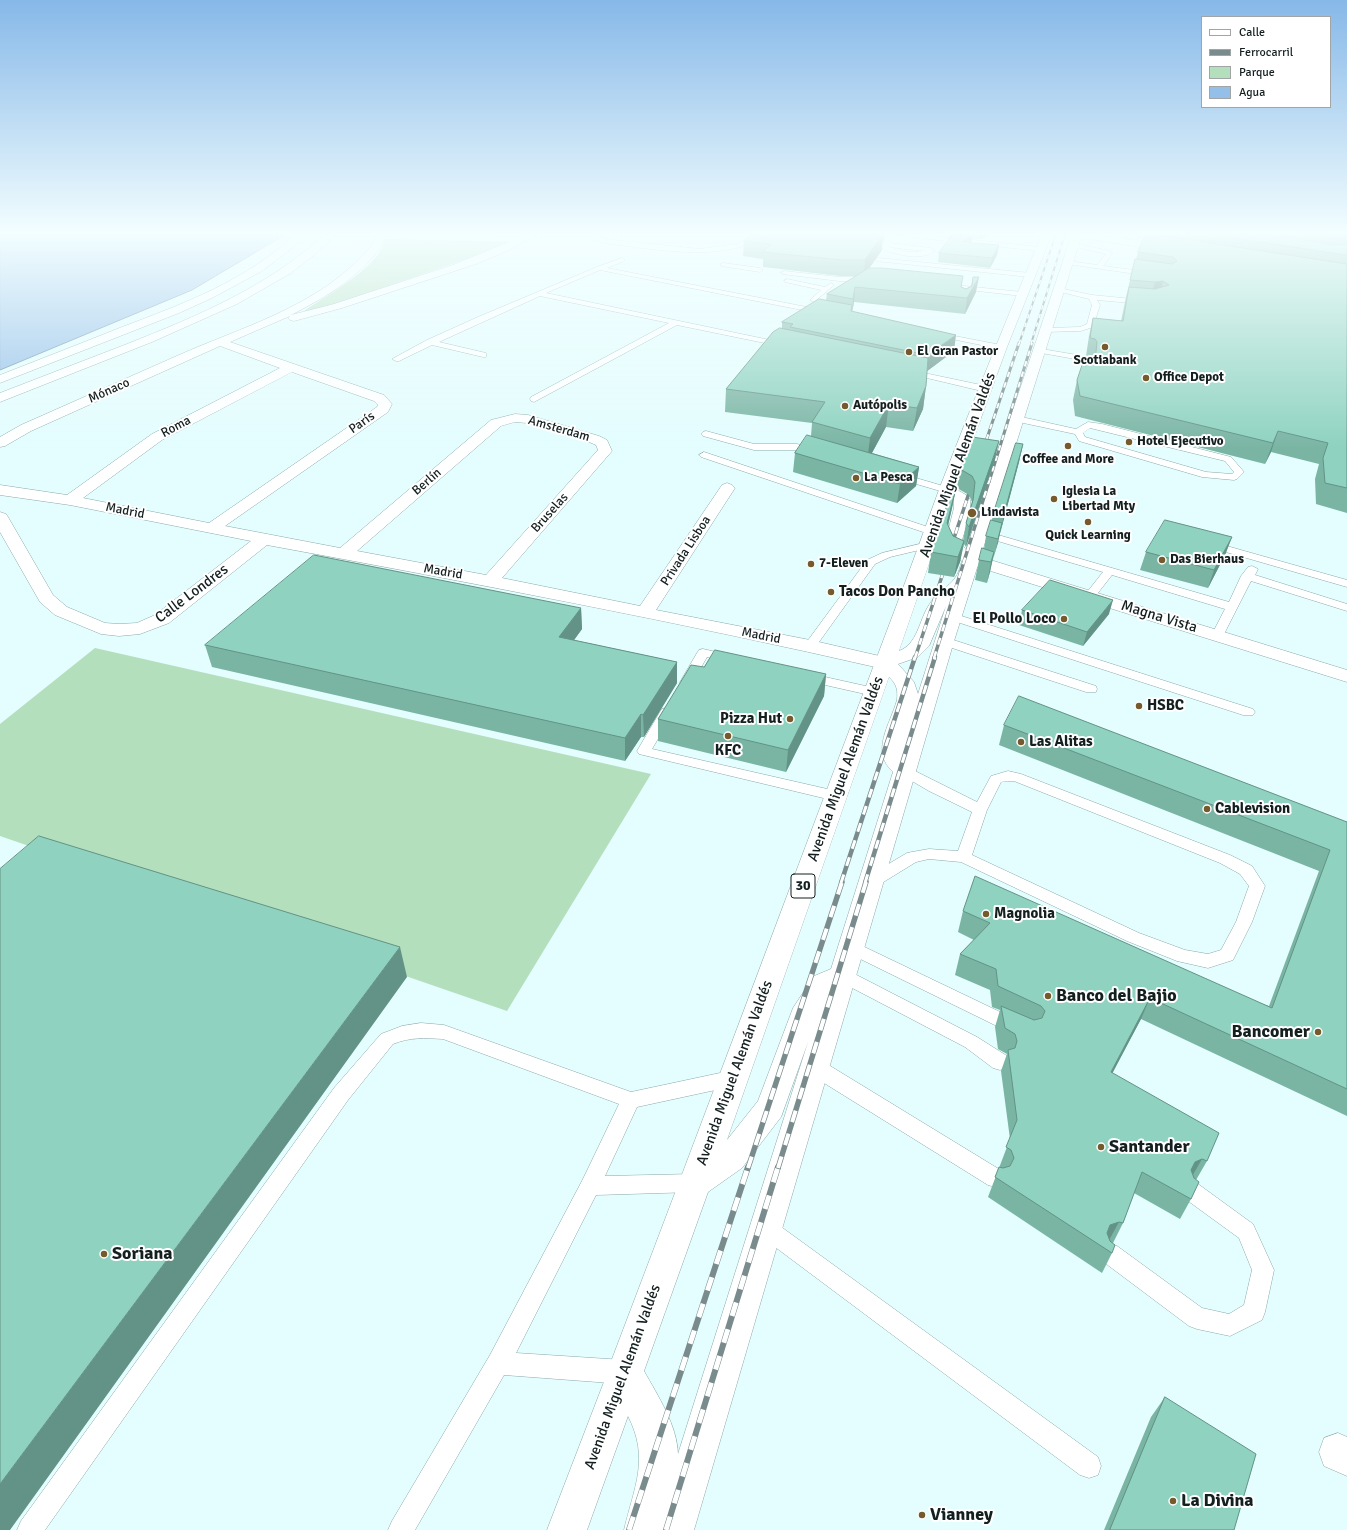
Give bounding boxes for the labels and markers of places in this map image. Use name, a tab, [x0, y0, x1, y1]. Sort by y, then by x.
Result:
marker: Scotiabank	[1100, 342, 1110, 352]
place label: El Gran Pastor	[917, 344, 998, 360]
marker: El Gran Pastor	[904, 347, 914, 357]
place label: Scotiabank	[1073, 353, 1137, 369]
place label: Office Depot	[1154, 370, 1224, 386]
marker: Office Depot	[1141, 373, 1151, 383]
place label: Autópolis	[853, 398, 907, 414]
marker: Autópolis	[840, 401, 850, 411]
place label: Hotel Ejecutivo	[1137, 434, 1224, 450]
marker: Hotel Ejecutivo	[1124, 437, 1134, 447]
marker: Coffee and More	[1063, 441, 1073, 451]
place label: Coffee and More	[1022, 452, 1114, 468]
place label: La Pesca	[864, 470, 913, 486]
marker: La Pesca	[851, 473, 861, 483]
place label: Iglesia La Libertad Mty	[1062, 484, 1135, 515]
marker: Iglesia La Libertad Mty	[1049, 494, 1059, 504]
place label: Lindavista	[981, 505, 1039, 521]
marker: Lindavista	[966, 507, 978, 519]
marker: Quick Learning	[1083, 517, 1093, 527]
place label: Quick Learning	[1045, 528, 1131, 544]
place label: Das Bierhaus	[1170, 552, 1244, 568]
marker: Das Bierhaus	[1157, 555, 1167, 565]
place label: 7-Eleven	[819, 556, 868, 572]
marker: 7-Eleven	[806, 559, 816, 569]
place label: Tacos Don Pancho	[839, 583, 955, 601]
marker: Tacos Don Pancho	[826, 587, 836, 597]
place label: El Pollo Loco	[972, 610, 1056, 628]
marker: El Pollo Loco	[1059, 614, 1069, 624]
place label: HSBC	[1147, 697, 1184, 715]
marker: HSBC	[1134, 701, 1144, 711]
place label: Pizza Hut	[720, 710, 782, 728]
marker: Pizza Hut	[785, 714, 795, 724]
marker: KFC	[723, 731, 733, 741]
place label: Las Alitas	[1029, 733, 1093, 751]
marker: Las Alitas	[1016, 737, 1026, 747]
place label: KFC	[715, 742, 741, 760]
place label: Cablevision	[1215, 800, 1290, 818]
marker: Cablevision	[1202, 804, 1212, 814]
place label: Magnolia	[994, 905, 1055, 923]
marker: Magnolia	[981, 909, 991, 919]
place label: Banco del Bajio	[1056, 985, 1177, 1007]
marker: Banco del Bajio	[1043, 991, 1053, 1001]
place label: Bancomer	[1231, 1021, 1310, 1043]
marker: Bancomer	[1313, 1027, 1323, 1037]
place label: Santander	[1109, 1136, 1190, 1158]
marker: Santander	[1096, 1142, 1106, 1152]
place label: Soriana	[112, 1243, 173, 1265]
marker: Soriana	[99, 1249, 109, 1259]
place label: La Divina	[1181, 1490, 1254, 1512]
marker: La Divina	[1168, 1496, 1178, 1506]
place label: Vianney	[930, 1504, 993, 1526]
marker: Vianney	[917, 1510, 927, 1520]

